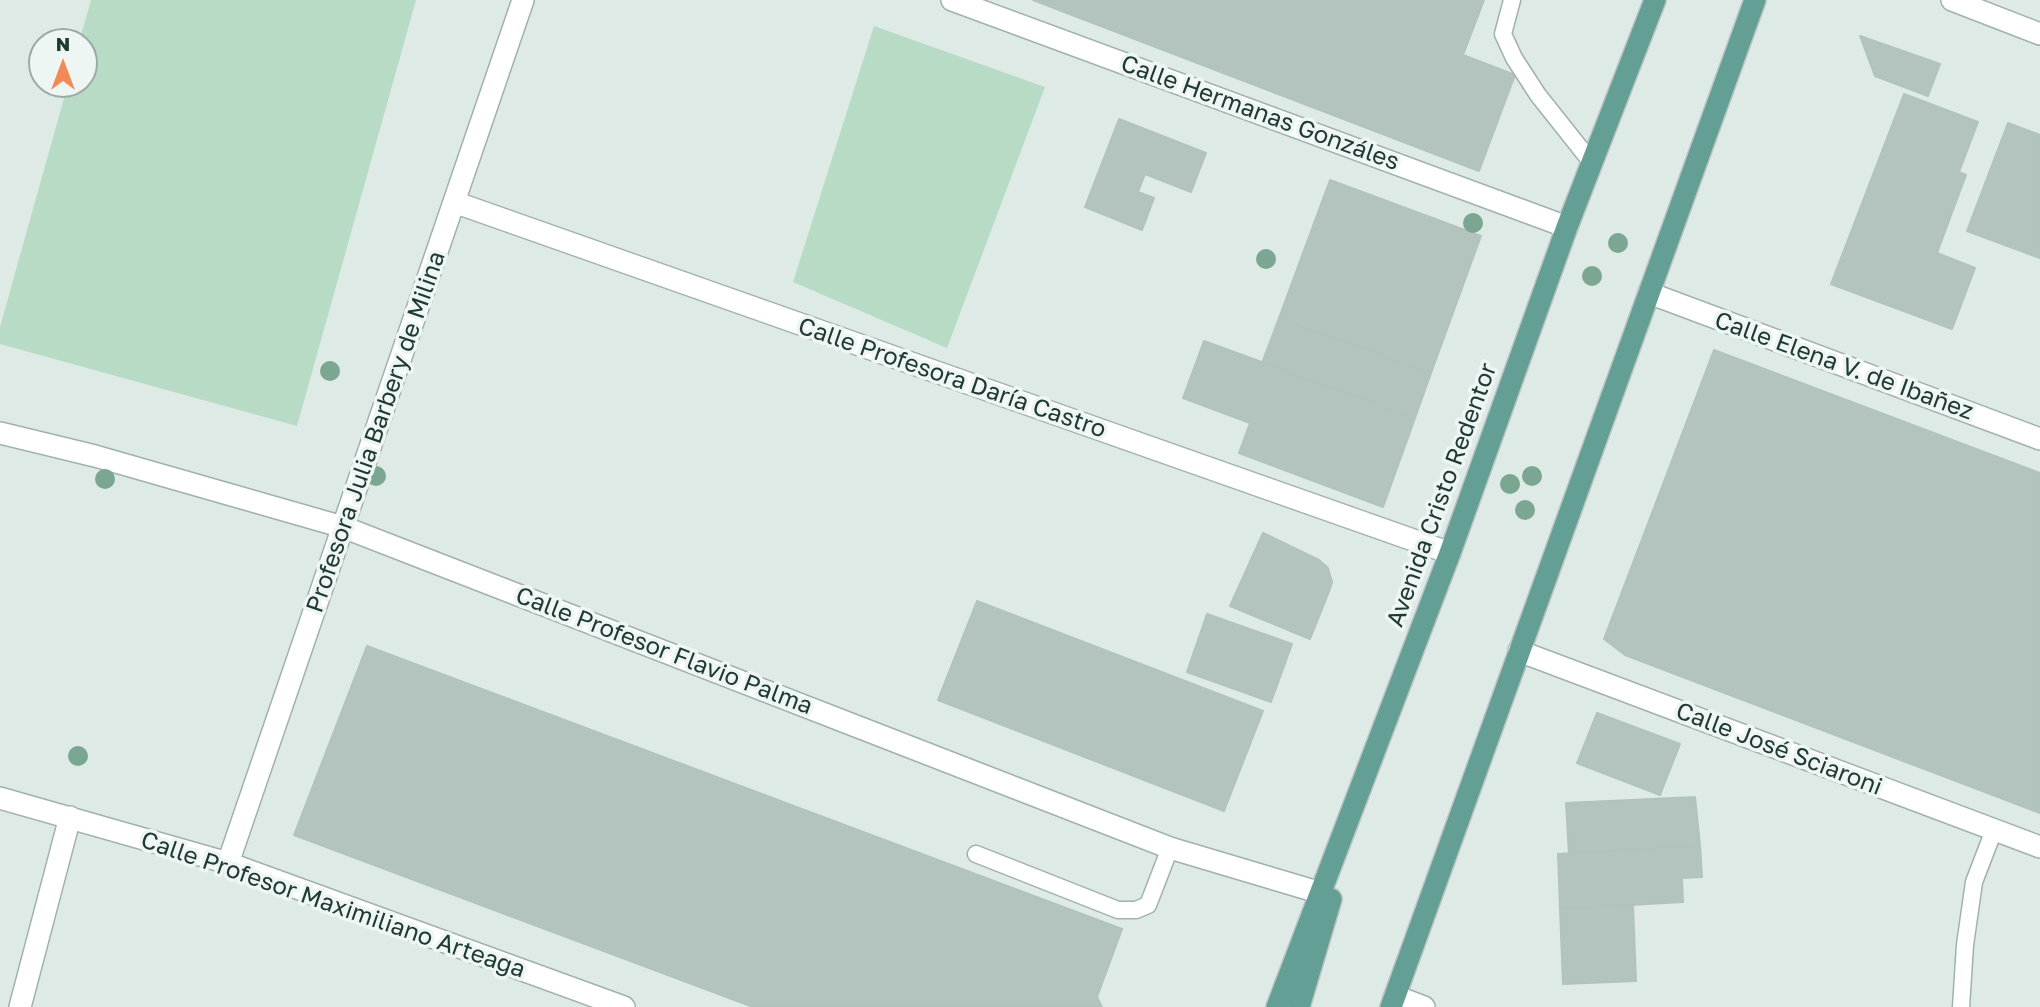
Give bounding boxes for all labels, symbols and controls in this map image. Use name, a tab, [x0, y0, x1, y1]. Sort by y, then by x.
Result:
north arrow	[28, 28, 98, 98]
text: N	[56, 32, 70, 55]
street label: Calle Hermanas Gonzáles	[1117, 49, 1403, 177]
street label: Profesora Julia Barbery de Milina	[301, 248, 451, 616]
street label: Calle Elena V. de Ibañez	[1711, 306, 1977, 426]
street label: Calle Profesora Daría Castro	[794, 312, 1110, 444]
street label: Avenida Cristo Redentor	[1381, 359, 1503, 631]
street label: Calle Profesor Flavio Palma	[511, 581, 817, 721]
street label: Calle José Sciaroni	[1672, 696, 1886, 802]
street label: Calle Profesor Maximiliano Arteaga	[137, 826, 529, 984]

